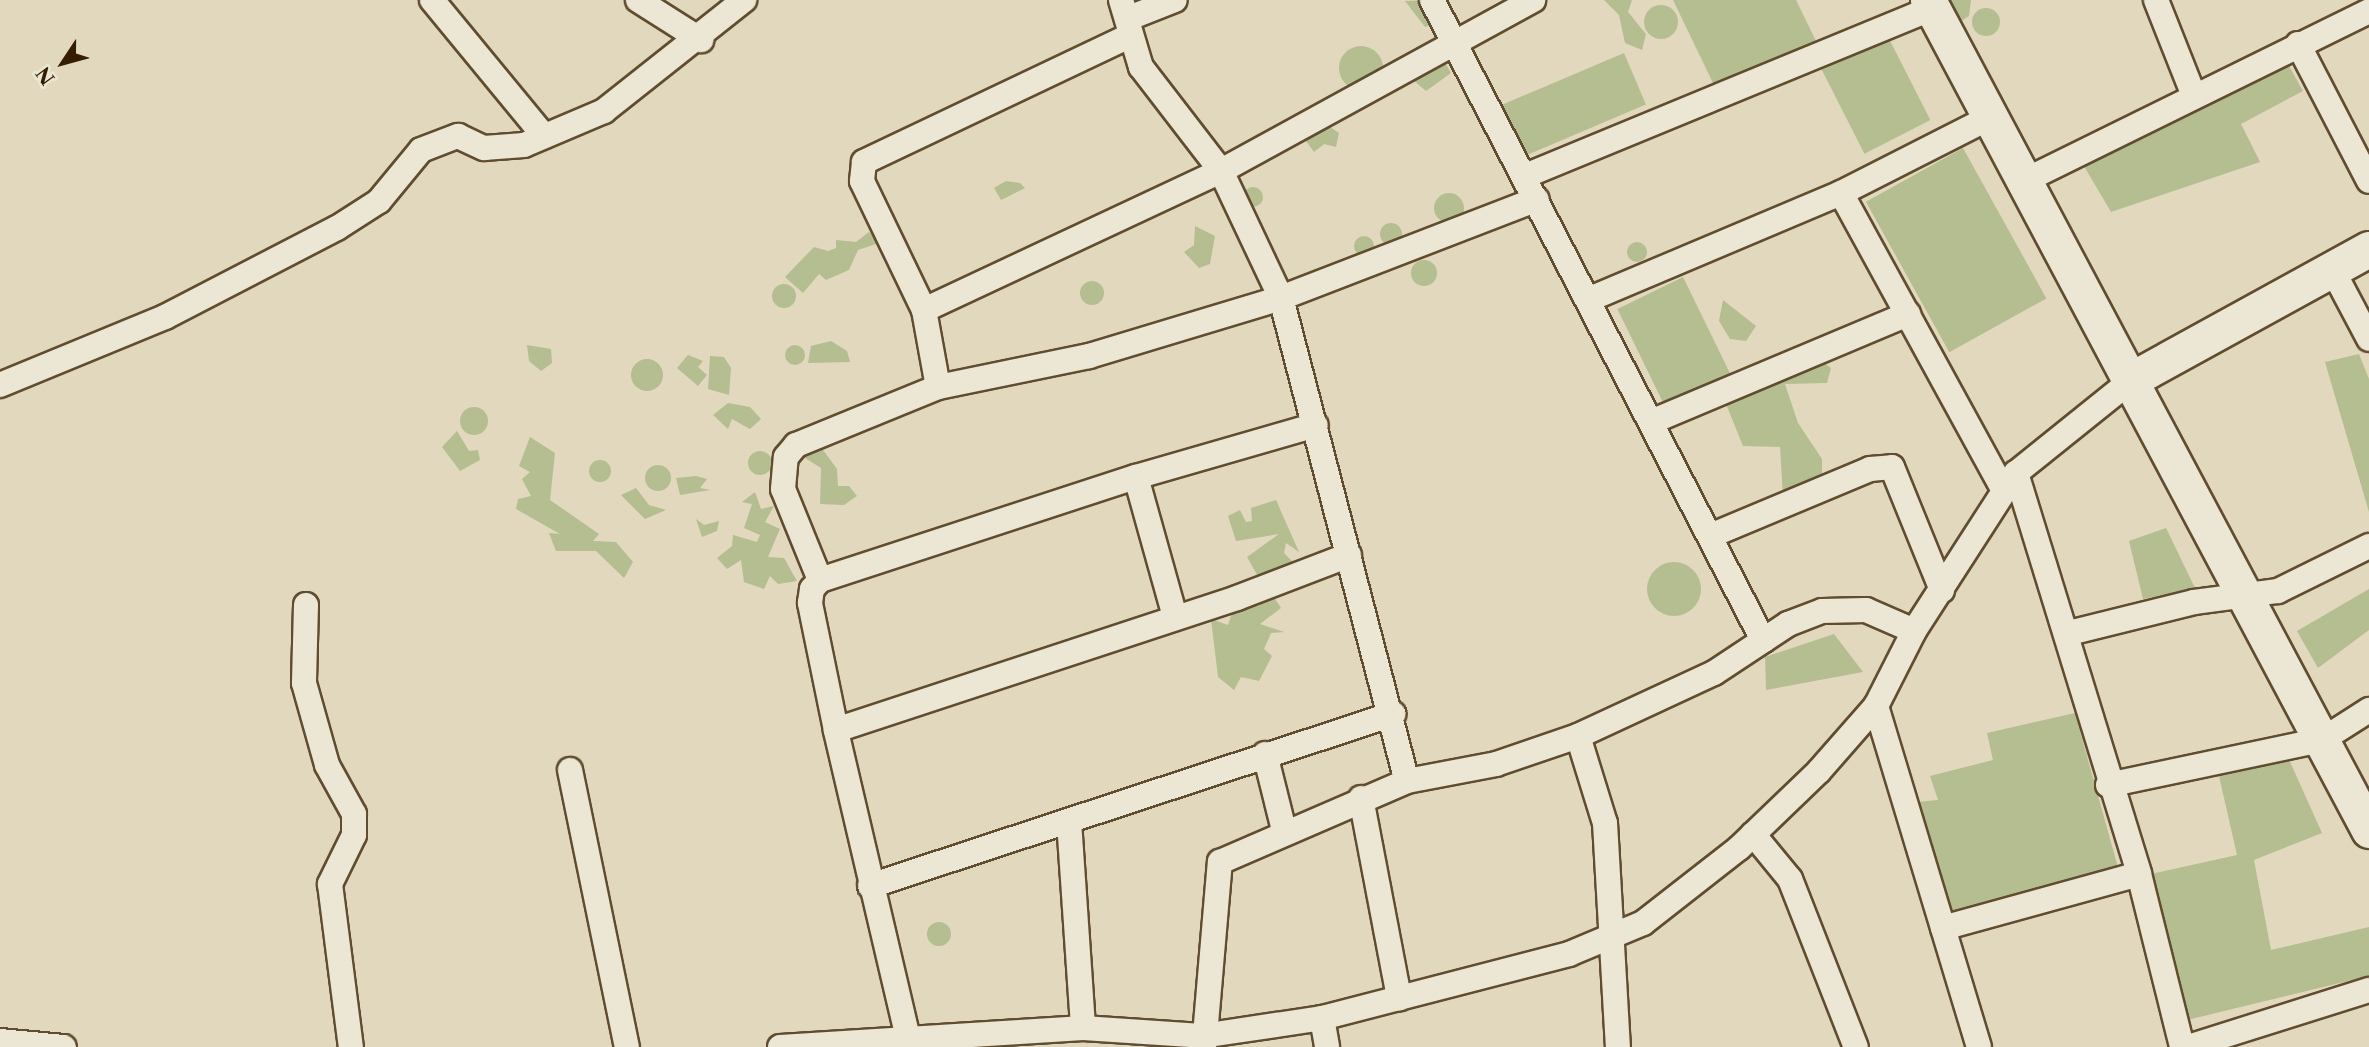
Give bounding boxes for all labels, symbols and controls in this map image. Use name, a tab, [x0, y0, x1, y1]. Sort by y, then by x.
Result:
north arrow	[28, 28, 98, 98]
text: N	[31, 62, 60, 89]

